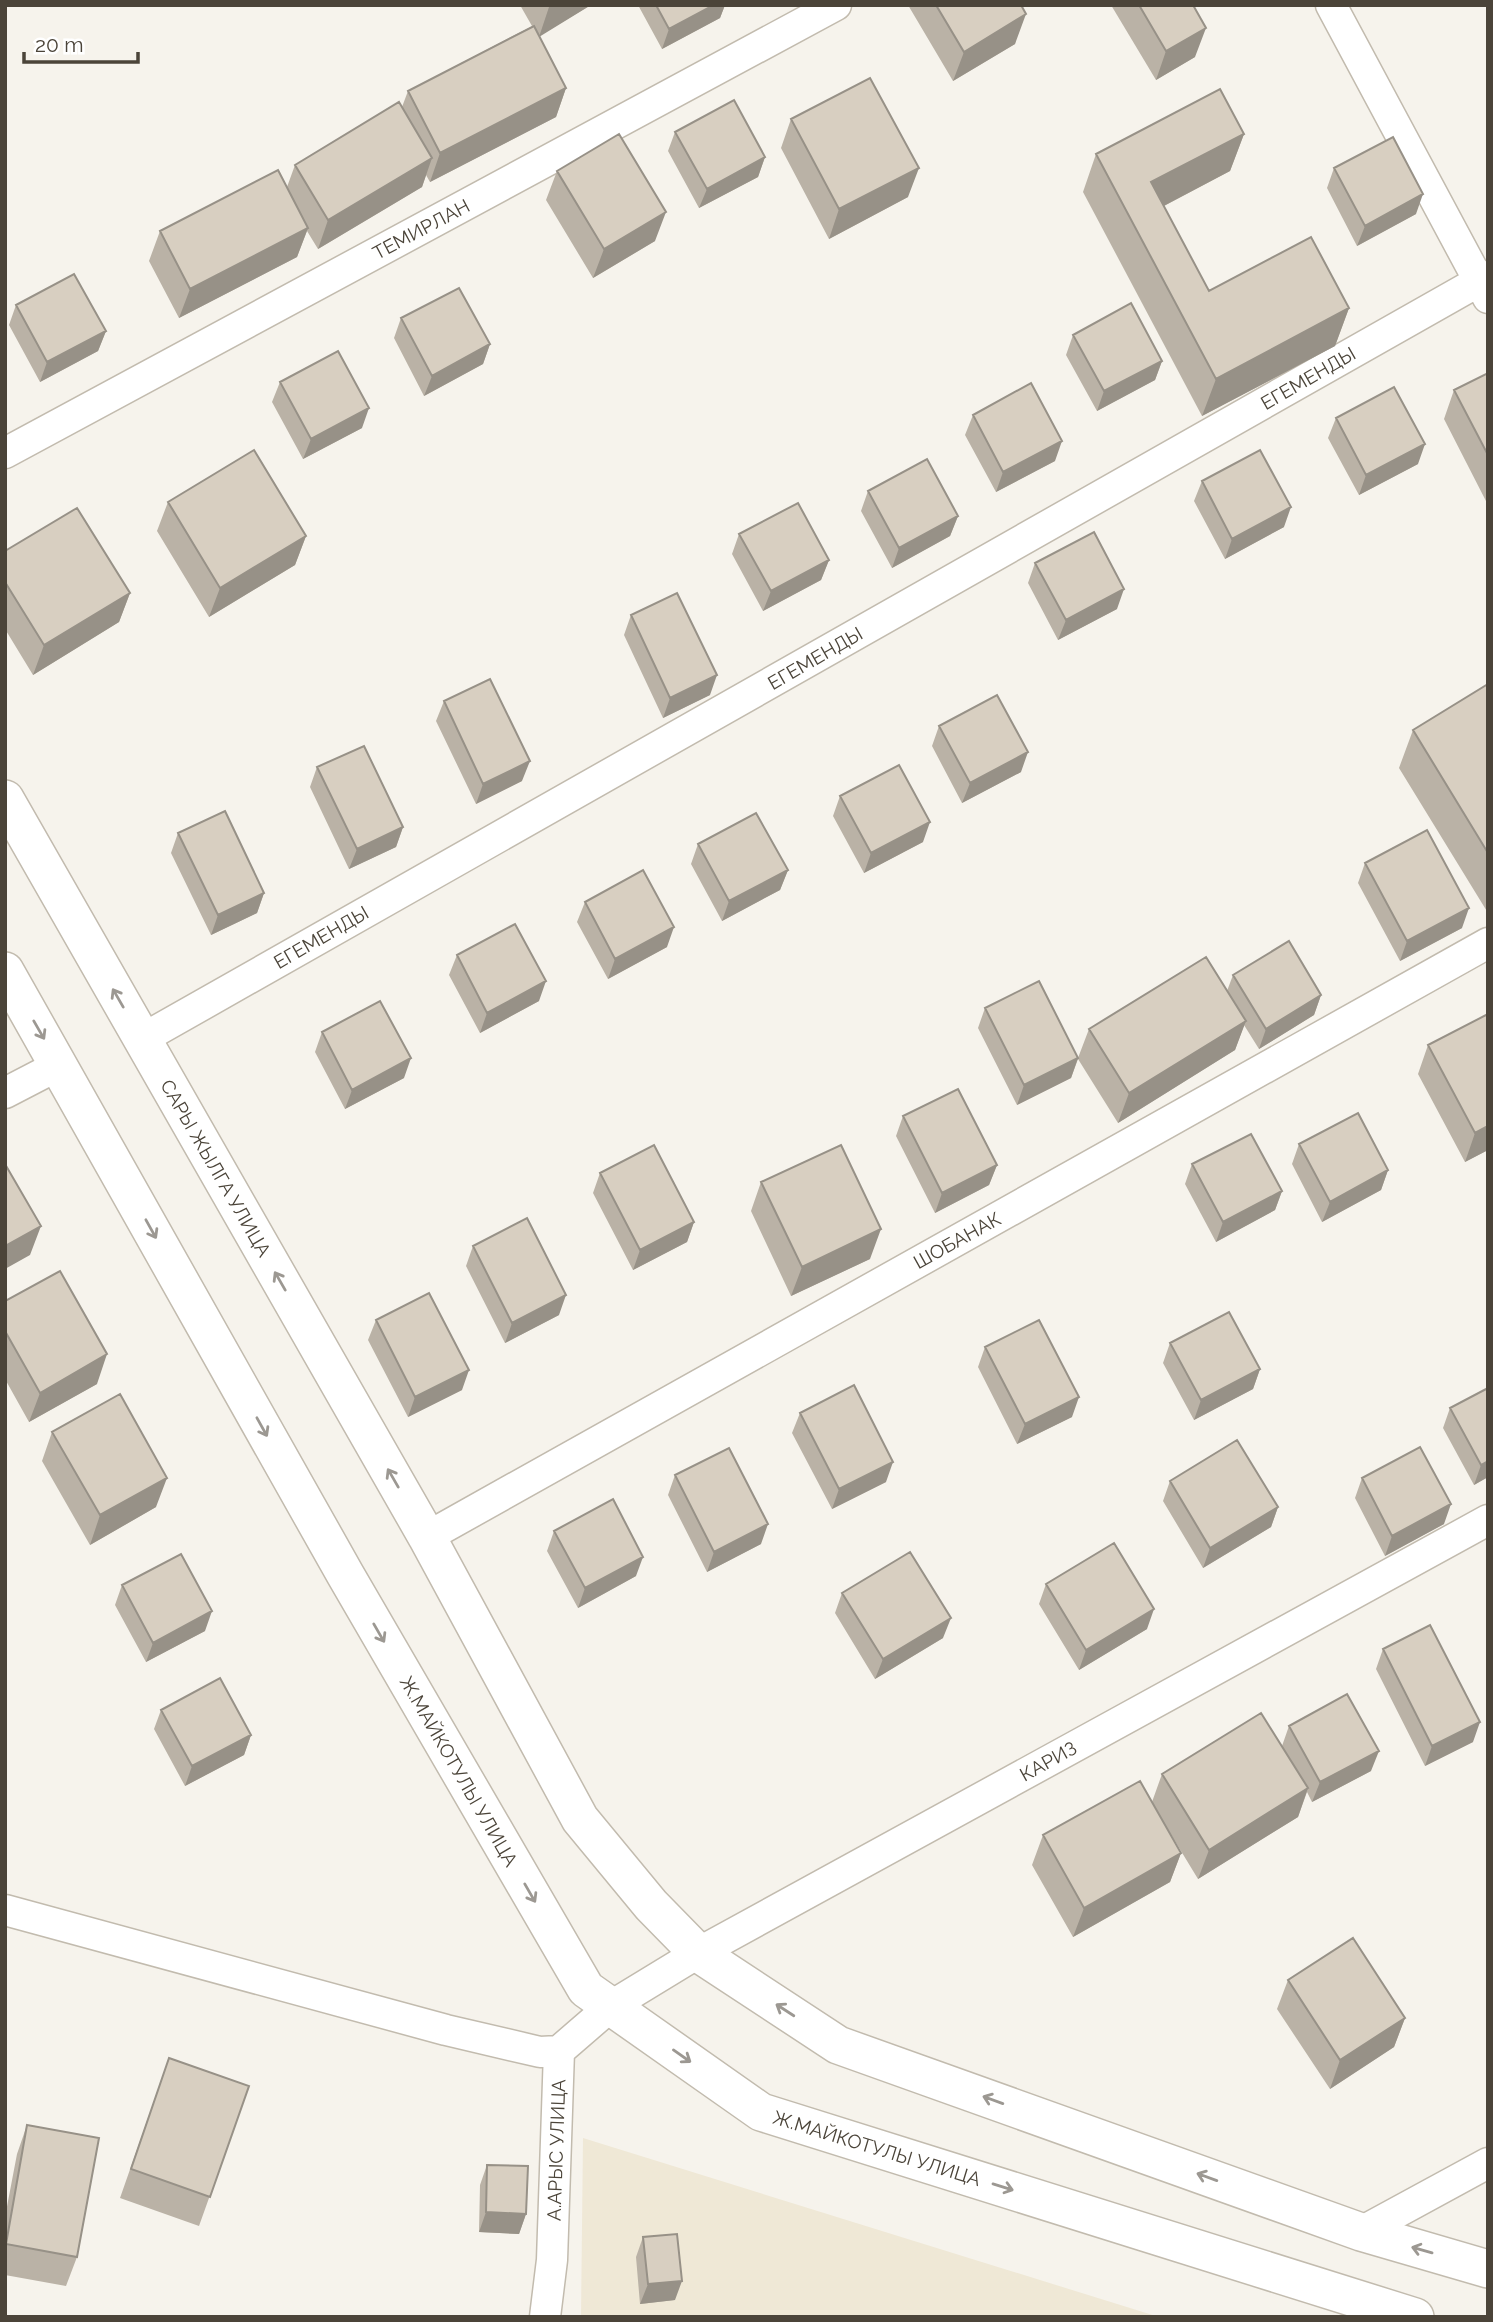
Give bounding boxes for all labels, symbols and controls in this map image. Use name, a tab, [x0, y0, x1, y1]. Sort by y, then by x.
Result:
scale bar	[24, 21, 138, 65]
text: 20 m	[35, 32, 83, 57]
street label: ТЕМИРЛАН	[369, 194, 473, 264]
street label: ЕГЕМЕНДЫ	[1257, 342, 1359, 414]
street label: ЕГЕМЕНДЫ	[764, 622, 866, 694]
street label: ЕГЕМЕНДЫ	[270, 901, 372, 973]
one-way arrow	[111, 988, 124, 1009]
one-way arrow	[32, 1020, 46, 1040]
street label: САРЫ ЖЫЛГА УЛИЦА	[156, 1076, 276, 1261]
street label: ШОБАНАК	[910, 1207, 1004, 1273]
one-way arrow	[144, 1218, 158, 1238]
one-way arrow	[273, 1271, 287, 1291]
one-way arrow	[256, 1416, 269, 1437]
one-way arrow	[386, 1468, 399, 1489]
one-way arrow	[372, 1623, 386, 1643]
street label: Ж.МАЙКОТУЛЫ УЛИЦА	[395, 1672, 523, 1870]
street label: КАРИЗ	[1016, 1736, 1080, 1786]
one-way arrow	[523, 1883, 537, 1903]
one-way arrow	[776, 2003, 795, 2018]
one-way arrow	[672, 2049, 691, 2063]
street label: А.АРЫС УЛИЦА	[543, 2079, 569, 2221]
one-way arrow	[982, 2093, 1004, 2105]
street label: Ж.МАЙКОТУЛЫ УЛИЦА	[770, 2106, 984, 2190]
one-way arrow	[1196, 2170, 1218, 2182]
one-way arrow	[991, 2182, 1013, 2195]
one-way arrow	[1411, 2242, 1433, 2255]

